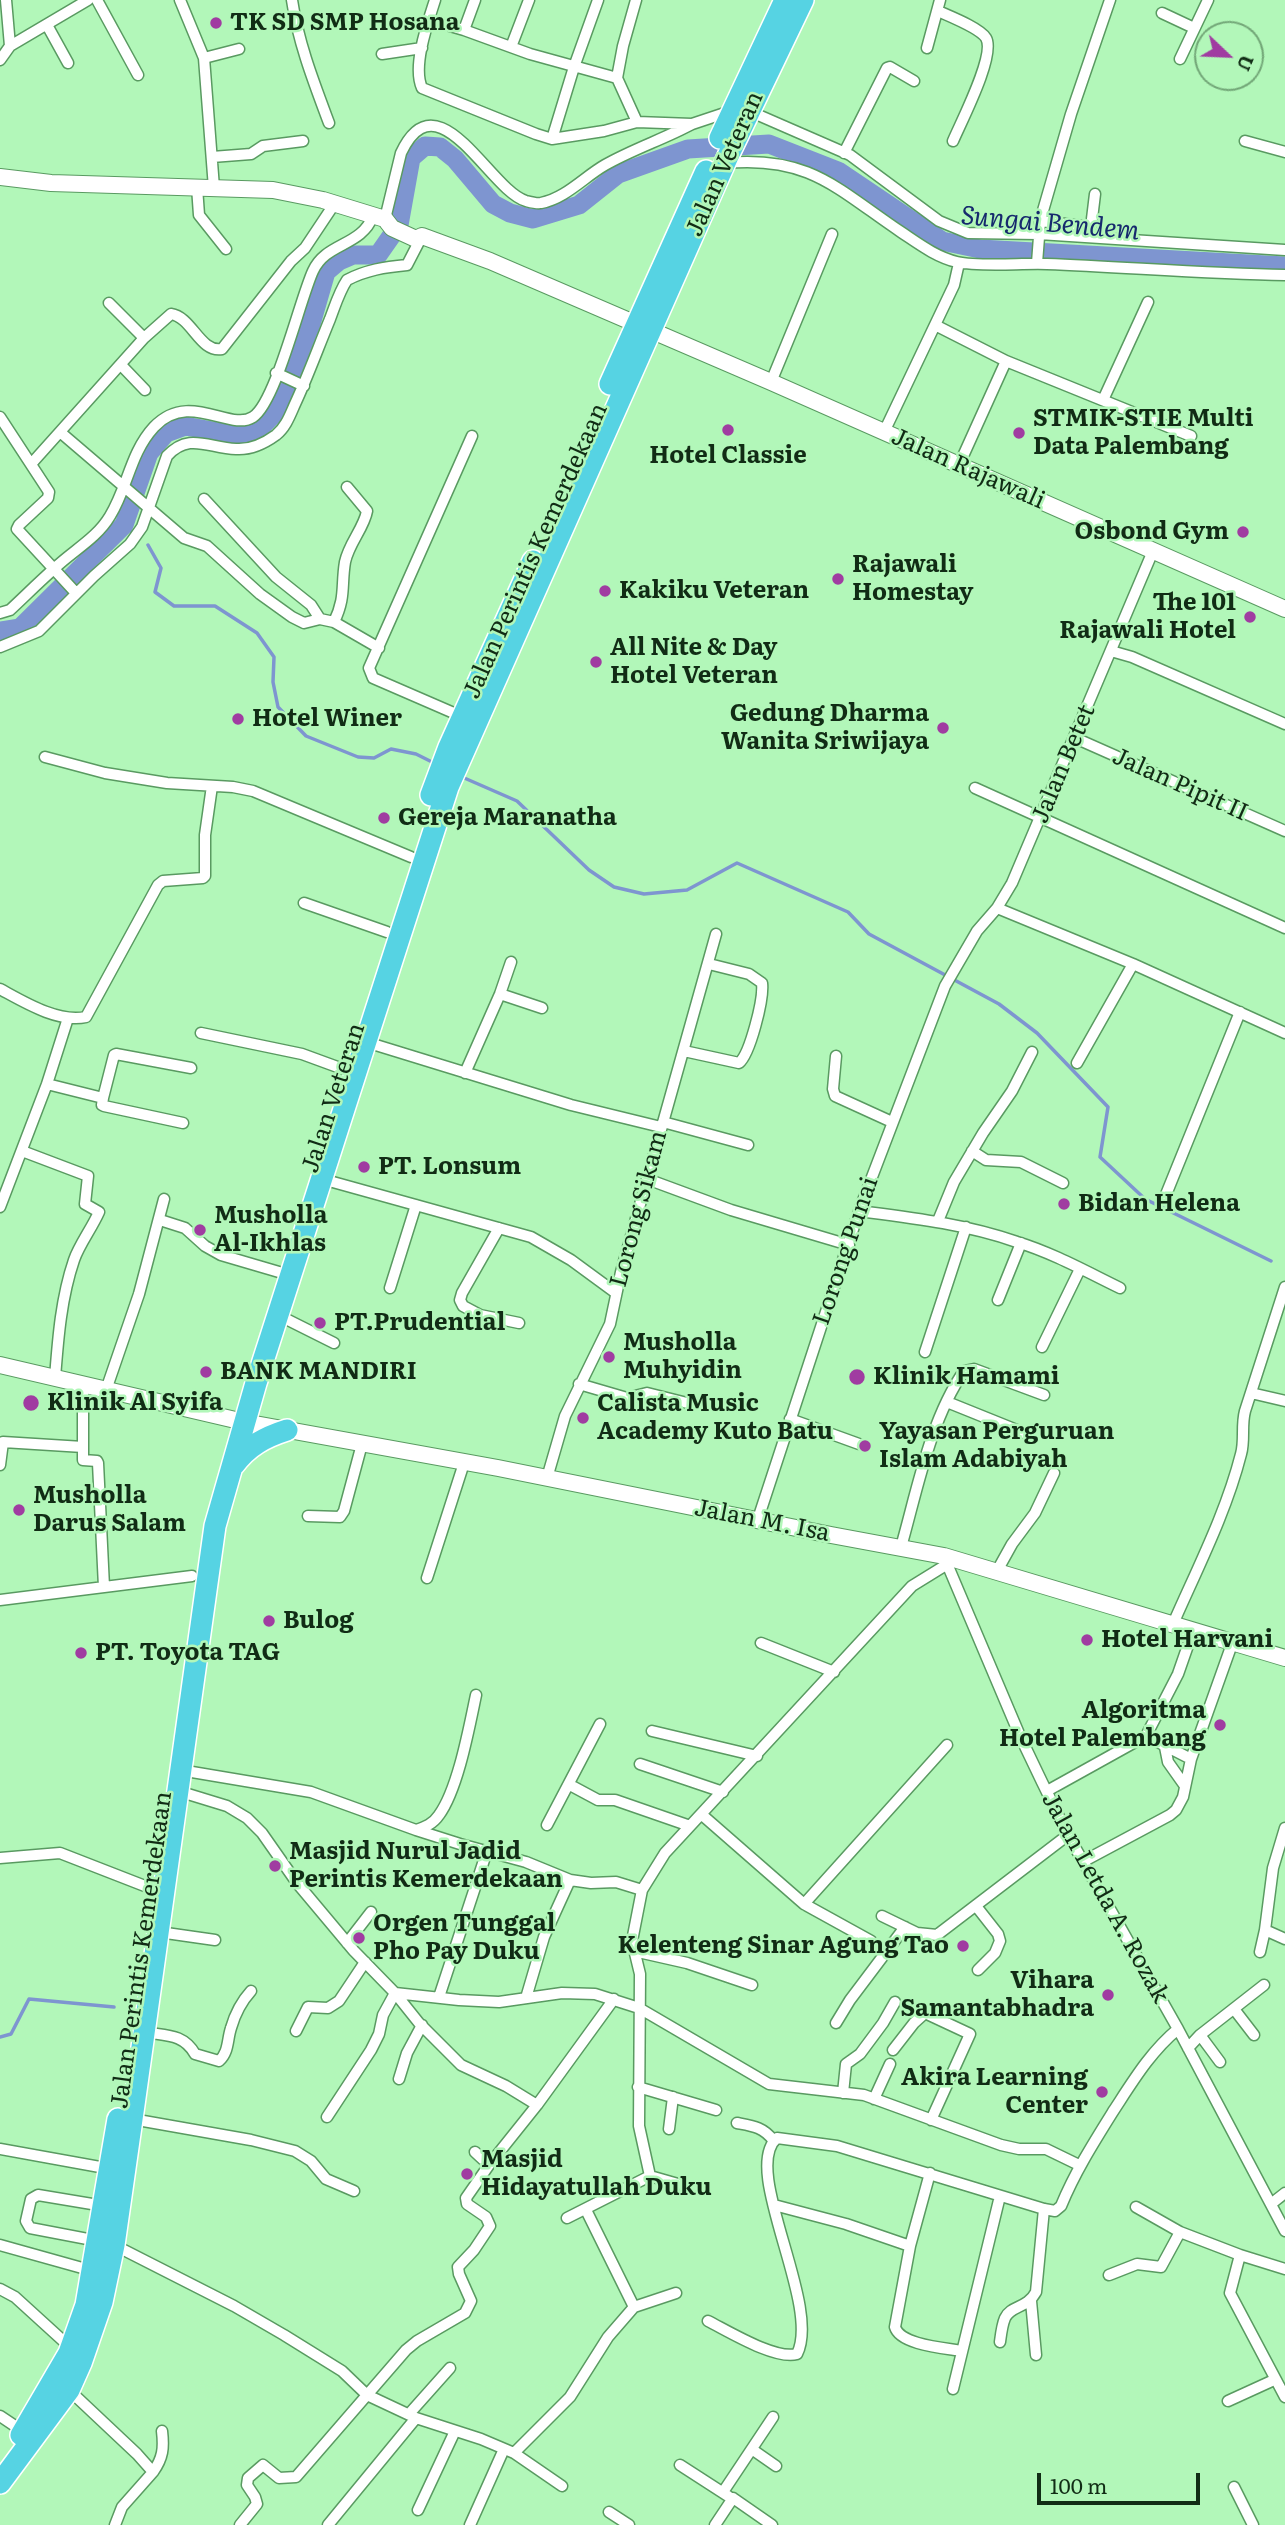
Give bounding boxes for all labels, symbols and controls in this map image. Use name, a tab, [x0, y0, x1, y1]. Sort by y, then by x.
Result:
place label: TK SD SMP Hosana	[230, 9, 460, 37]
marker: TK SD SMP Hosana	[208, 15, 224, 31]
north arrow	[1194, 21, 1264, 91]
text: U	[1231, 51, 1262, 76]
street label: Jalan Veteran	[680, 87, 770, 241]
water label: Sungai Bendem	[960, 201, 1140, 247]
street label: Jalan Perintis Kemerdekaan	[458, 399, 614, 703]
place label: STMIK-STIE Multi Data Palembang	[1033, 405, 1254, 461]
marker: Hotel Classie	[720, 422, 736, 438]
street label: Jalan Rajawali	[887, 422, 1049, 516]
marker: STMIK-STIE Multi Data Palembang	[1011, 425, 1027, 441]
place label: Hotel Classie	[649, 442, 807, 470]
place label: Osbond Gym	[1075, 518, 1229, 546]
marker: Osbond Gym	[1235, 524, 1251, 540]
place label: Rajawali Homestay	[852, 551, 973, 607]
marker: Rajawali Homestay	[830, 571, 846, 587]
place label: Kakiku Veteran	[619, 577, 809, 605]
marker: Kakiku Veteran	[597, 583, 613, 599]
place label: The 101 Rajawali Hotel	[1059, 589, 1236, 645]
marker: The 101 Rajawali Hotel	[1242, 609, 1258, 625]
place label: All Nite & Day Hotel Veteran	[610, 634, 778, 690]
marker: All Nite & Day Hotel Veteran	[588, 654, 604, 670]
place label: Gedung Dharma Wanita Sriwijaya	[721, 700, 929, 756]
street label: Jalan Betet	[1026, 700, 1102, 828]
place label: Hotel Winer	[252, 705, 402, 733]
marker: Hotel Winer	[230, 711, 246, 727]
marker: Gedung Dharma Wanita Sriwijaya	[935, 720, 951, 736]
street label: Jalan Pipit II	[1108, 742, 1252, 828]
place label: Gereja Maranatha	[398, 804, 617, 832]
marker: Gereja Maranatha	[376, 810, 392, 826]
street label: Jalan Veteran	[296, 1019, 372, 1177]
street label: Lorong Sikam	[604, 1127, 674, 1291]
place label: PT. Lonsum	[378, 1153, 521, 1181]
marker: PT. Lonsum	[356, 1159, 372, 1175]
street label: Lorong Punai	[807, 1173, 885, 1329]
place label: Bidan Helena	[1078, 1190, 1240, 1218]
marker: Bidan Helena	[1056, 1196, 1072, 1212]
place label: Musholla Al-Ikhlas	[214, 1202, 328, 1258]
marker: Musholla Al-Ikhlas	[192, 1222, 208, 1238]
place label: PT.Prudential	[334, 1309, 505, 1337]
marker: PT.Prudential	[312, 1315, 328, 1331]
place label: Musholla Muhyidin	[623, 1329, 742, 1385]
marker: Musholla Muhyidin	[601, 1349, 617, 1365]
place label: BANK MANDIRI	[220, 1358, 417, 1386]
place label: Klinik Hamami	[873, 1363, 1060, 1391]
marker: BANK MANDIRI	[198, 1364, 214, 1380]
marker: Klinik Hamami	[847, 1367, 867, 1387]
place label: Klinik Al Syifa	[47, 1389, 223, 1417]
place label: Calista Music Academy Kuto Batu	[597, 1390, 833, 1446]
marker: Klinik Al Syifa	[21, 1393, 41, 1413]
marker: Calista Music Academy Kuto Batu	[575, 1410, 591, 1426]
place label: Yayasan Perguruan Islam Adabiyah	[879, 1418, 1114, 1474]
marker: Yayasan Perguruan Islam Adabiyah	[857, 1438, 873, 1454]
place label: Musholla Darus Salam	[33, 1482, 186, 1538]
street label: Jalan M. Isa	[692, 1494, 832, 1548]
marker: Musholla Darus Salam	[11, 1502, 27, 1518]
place label: Bulog	[283, 1607, 354, 1635]
marker: Bulog	[261, 1613, 277, 1629]
place label: Hotel Harvani	[1101, 1626, 1273, 1654]
marker: Hotel Harvani	[1079, 1632, 1095, 1648]
place label: PT. Toyota TAG	[95, 1639, 280, 1667]
marker: PT. Toyota TAG	[73, 1645, 89, 1661]
place label: Algoritma Hotel Palembang	[999, 1697, 1206, 1753]
marker: Algoritma Hotel Palembang	[1212, 1717, 1228, 1733]
street label: Jalan Letda A. Rozak	[1035, 1788, 1175, 2008]
street label: Jalan Perintis Kemerdekaan	[105, 1789, 179, 2111]
place label: Masjid Nurul Jadid Perintis Kemerdekaan	[289, 1838, 563, 1894]
marker: Masjid Nurul Jadid Perintis Kemerdekaan	[267, 1858, 283, 1874]
place label: Orgen Tunggal Pho Pay Duku	[373, 1910, 555, 1966]
marker: Orgen Tunggal Pho Pay Duku	[351, 1930, 367, 1946]
place label: Kelenteng Sinar Agung Tao	[618, 1932, 949, 1960]
marker: Kelenteng Sinar Agung Tao	[955, 1938, 971, 1954]
place label: Vihara Samantabhadra	[900, 1967, 1094, 2023]
marker: Vihara Samantabhadra	[1100, 1987, 1116, 2003]
place label: Akira Learning Center	[901, 2064, 1088, 2120]
marker: Akira Learning Center	[1094, 2084, 1110, 2100]
place label: Masjid Hidayatullah Duku	[481, 2146, 712, 2202]
marker: Masjid Hidayatullah Duku	[459, 2166, 475, 2182]
scale bar	[1040, 2458, 1203, 2502]
text: 100 m	[1050, 2469, 1107, 2500]

